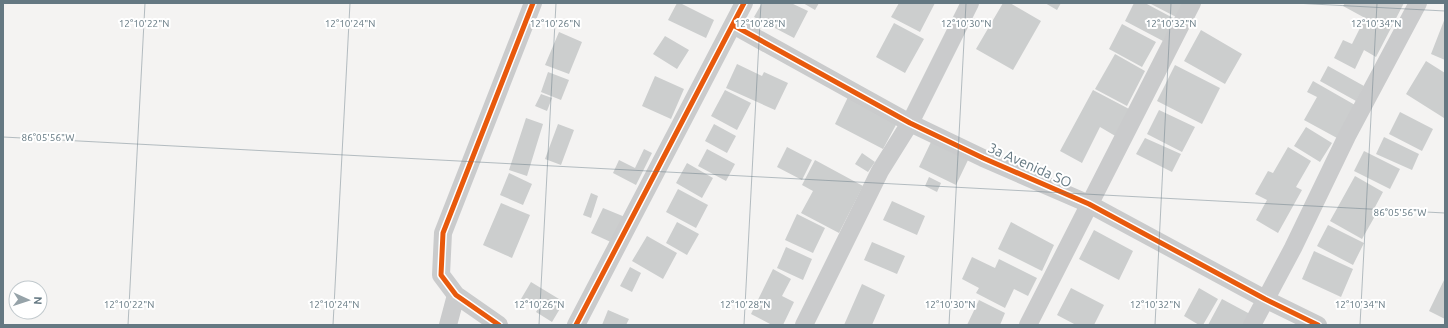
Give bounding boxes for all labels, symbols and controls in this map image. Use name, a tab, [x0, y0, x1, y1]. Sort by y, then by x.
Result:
text: 12°10'22"N	[119, 18, 169, 29]
text: 12°10'24"N	[325, 18, 375, 29]
text: 12°10'26"N	[530, 18, 580, 29]
text: 12°10'28"N	[735, 18, 785, 29]
text: 12°10'30"N	[941, 18, 991, 29]
text: 12°10'32"N	[1146, 18, 1196, 29]
text: 12°10'34"N	[1351, 18, 1401, 29]
text: 86°05'56"W	[22, 132, 74, 143]
street label: 3a Avenida SO	[986, 139, 1074, 191]
text: 86°05'56"W	[1374, 207, 1426, 218]
north arrow	[8, 280, 48, 320]
text: N	[32, 296, 44, 305]
text: 12°10'22"N	[104, 299, 154, 310]
text: 12°10'24"N	[309, 299, 359, 310]
text: 12°10'26"N	[514, 299, 564, 310]
text: 12°10'28"N	[720, 299, 770, 310]
text: 12°10'30"N	[925, 299, 975, 310]
text: 12°10'32"N	[1130, 299, 1180, 310]
text: 12°10'34"N	[1335, 299, 1385, 310]

